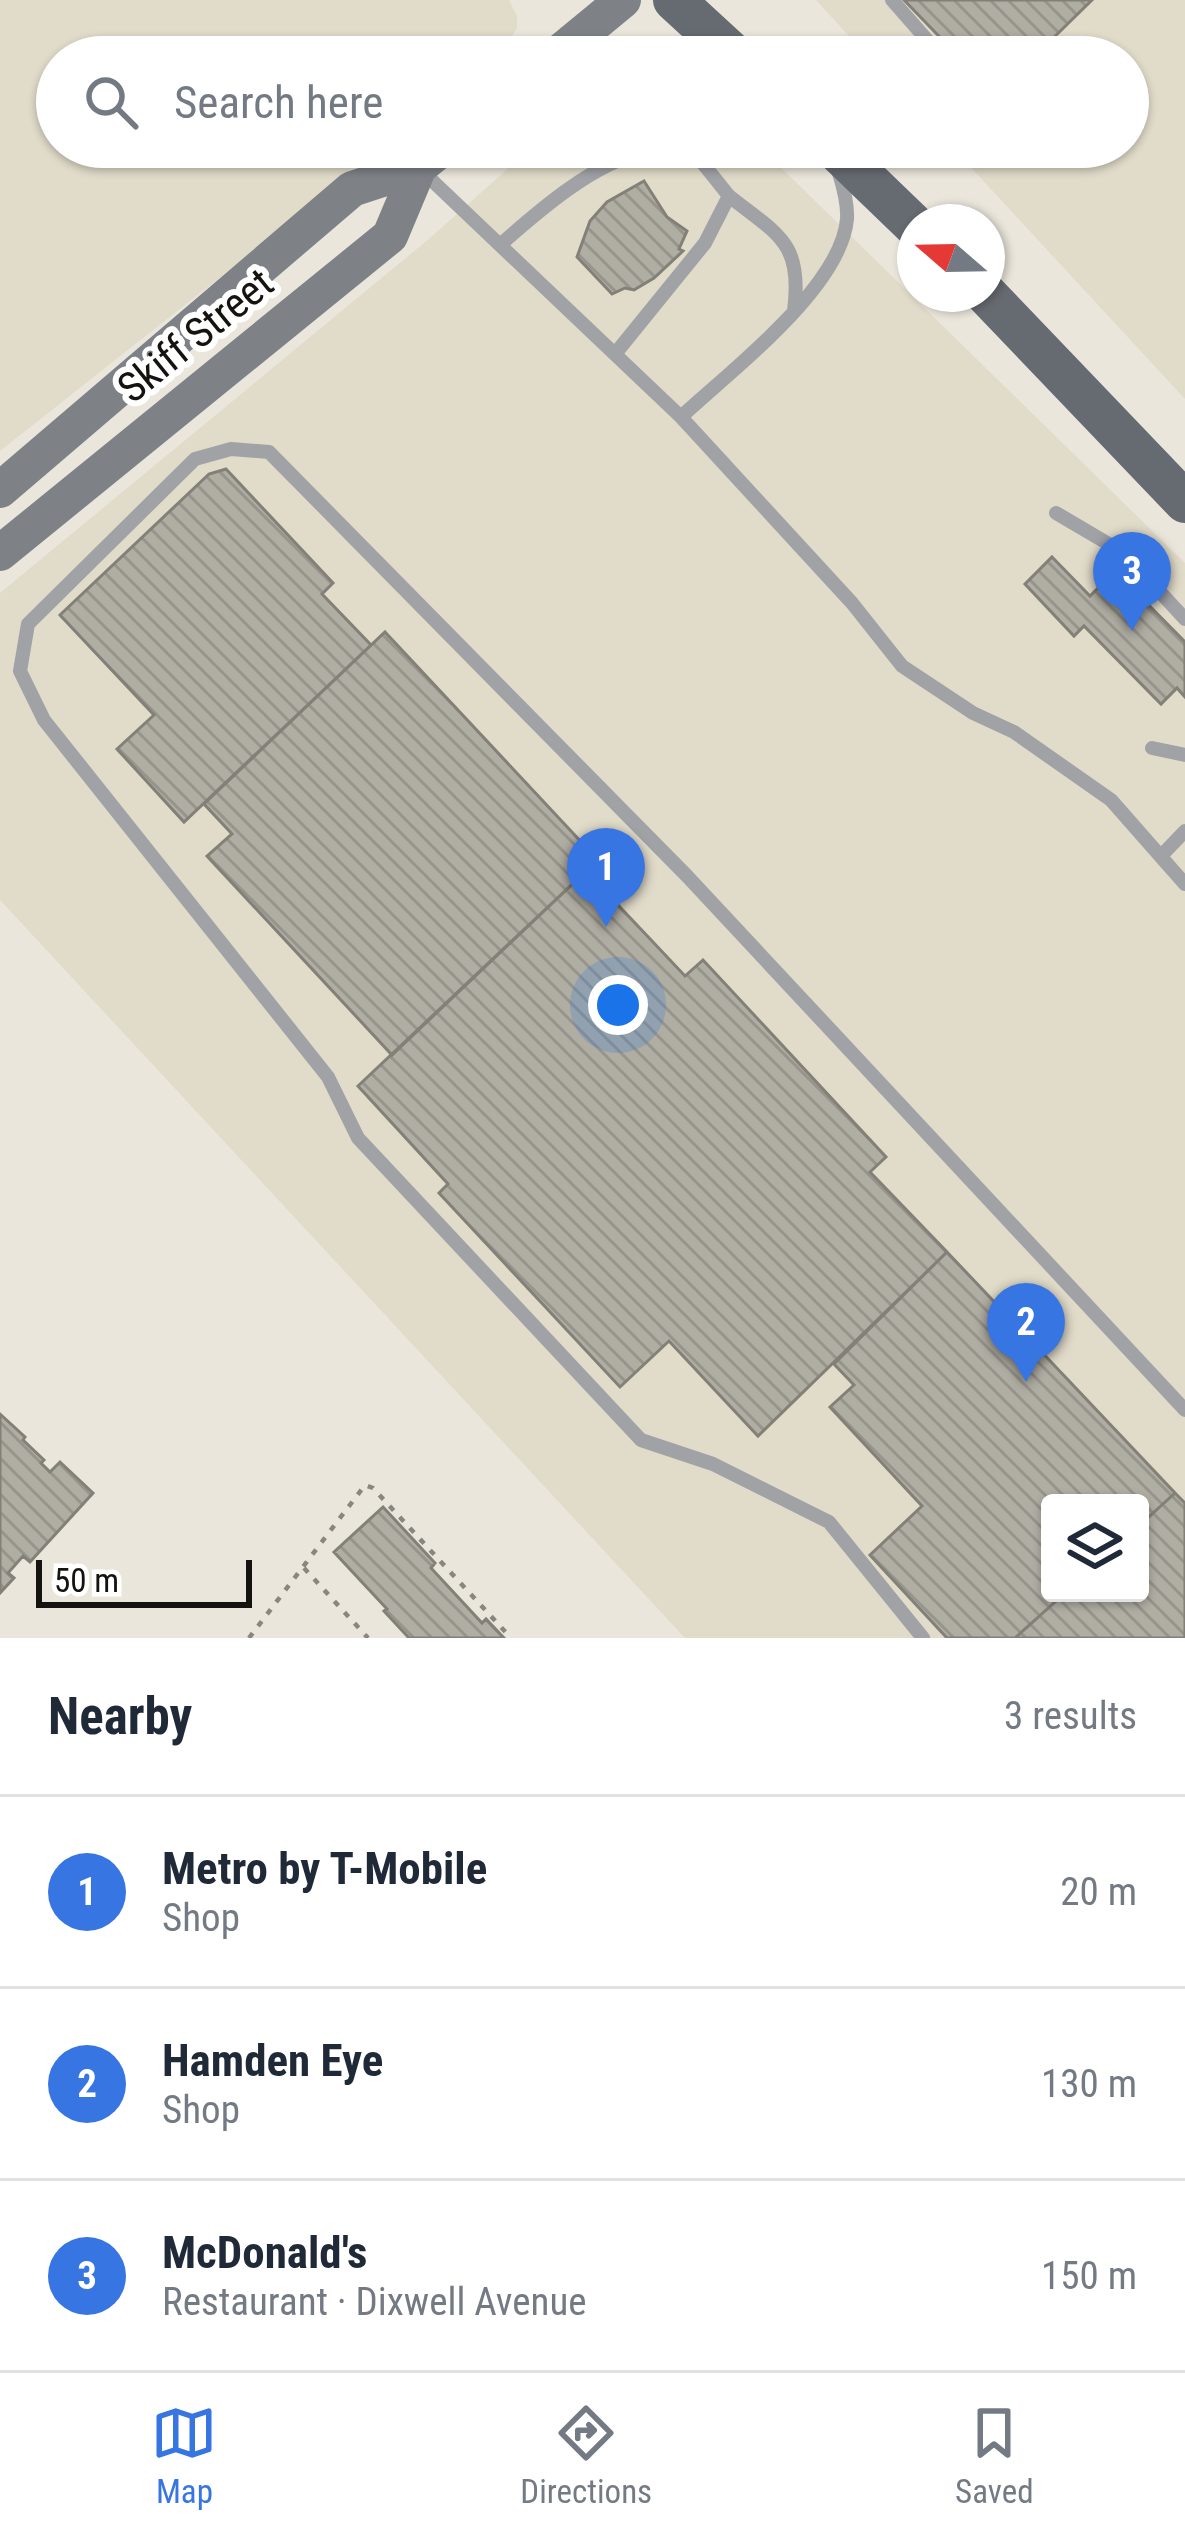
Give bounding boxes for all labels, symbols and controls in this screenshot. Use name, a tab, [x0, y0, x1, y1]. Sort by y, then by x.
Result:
search box	[36, 36, 1149, 168]
icon: search	[78, 69, 144, 135]
text: Search here	[174, 76, 383, 129]
north arrow	[897, 204, 1005, 312]
street label: Skiff Street	[108, 258, 283, 413]
pin: 3	[1093, 532, 1171, 631]
pin: 1	[567, 828, 645, 927]
your location	[588, 975, 648, 1035]
pin: 2	[987, 1283, 1065, 1382]
map controls	[1041, 1494, 1149, 1602]
button: layers	[1041, 1494, 1149, 1602]
scale bar	[36, 1554, 252, 1607]
text: 50 m	[54, 1561, 119, 1600]
text: Nearby	[48, 1687, 192, 1746]
text: 3 results	[1004, 1693, 1137, 1739]
text: Metro by T-Mobile	[162, 1842, 487, 1895]
text: 1	[77, 1869, 97, 1915]
text: 20 m	[1060, 1869, 1137, 1915]
text: Shop	[162, 1895, 240, 1941]
text: Hamden Eye	[162, 2034, 383, 2087]
text: 2	[77, 2061, 97, 2107]
text: 130 m	[1041, 2061, 1137, 2107]
text: Shop	[162, 2087, 240, 2133]
text: McDonald's	[162, 2226, 367, 2279]
text: 3	[77, 2253, 97, 2299]
text: 150 m	[1041, 2253, 1137, 2299]
text: Restaurant · Dixwell Avenue	[162, 2279, 587, 2325]
tab: Map	[151, 2400, 217, 2511]
tab: Directions	[520, 2400, 652, 2511]
tab: Saved	[955, 2400, 1034, 2511]

